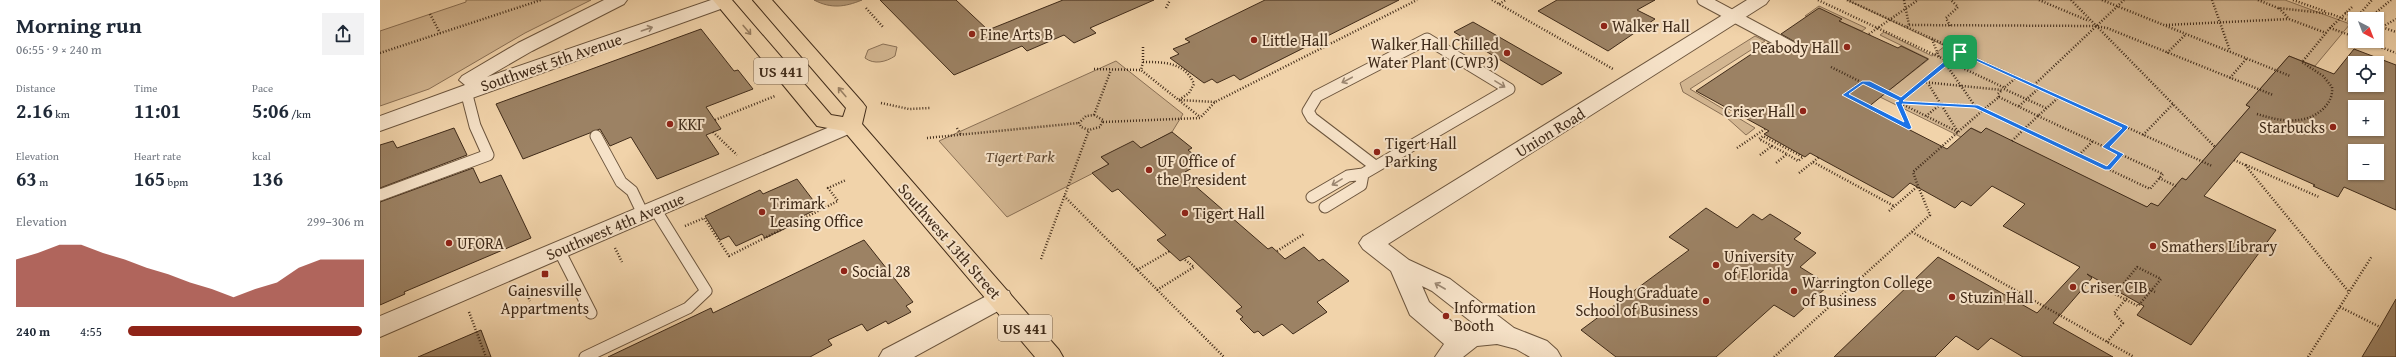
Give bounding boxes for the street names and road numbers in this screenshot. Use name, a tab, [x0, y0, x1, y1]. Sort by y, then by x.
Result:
street label: Southwest 5th Avenue	[477, 27, 625, 97]
road number: US 441	[754, 58, 808, 84]
street label: Union Road	[1510, 101, 1590, 163]
street label: Southwest 13th Street	[893, 178, 1008, 305]
street label: Southwest 4th Avenue	[542, 186, 688, 266]
road number: US 441	[998, 315, 1052, 341]

